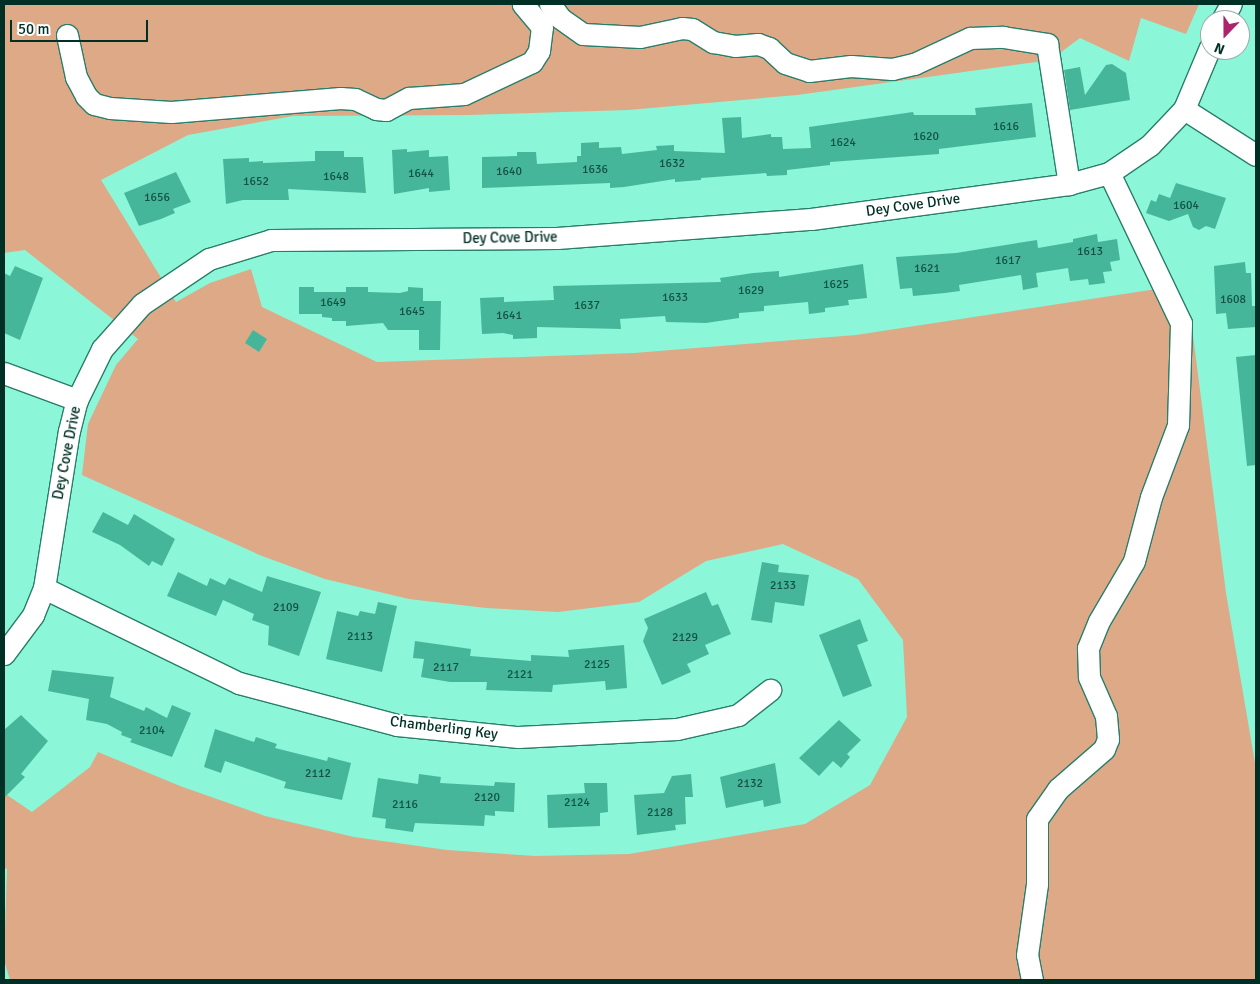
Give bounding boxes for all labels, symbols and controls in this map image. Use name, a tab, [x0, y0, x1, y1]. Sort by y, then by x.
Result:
scale bar	[12, 10, 150, 42]
north arrow	[1200, 10, 1250, 60]
text: 50 m	[18, 20, 49, 38]
text: N	[1212, 39, 1227, 58]
house number: 1616	[993, 120, 1019, 134]
house number: 1620	[913, 130, 939, 144]
house number: 1624	[830, 136, 856, 150]
house number: 1632	[659, 157, 685, 171]
house number: 1636	[582, 163, 608, 177]
house number: 1640	[496, 165, 522, 179]
house number: 1644	[408, 167, 434, 181]
house number: 1648	[323, 170, 349, 184]
house number: 1652	[243, 175, 269, 189]
street label: Dey Cove Drive	[865, 189, 961, 221]
house number: 1656	[144, 191, 170, 205]
house number: 1604	[1173, 199, 1199, 213]
street label: Dey Cove Drive	[462, 228, 558, 248]
house number: 1613	[1077, 245, 1103, 259]
house number: 1617	[995, 254, 1021, 268]
house number: 1621	[914, 262, 940, 276]
house number: 1625	[823, 278, 849, 292]
house number: 1629	[738, 284, 764, 298]
house number: 1633	[662, 291, 688, 305]
house number: 1608	[1220, 293, 1246, 307]
house number: 1649	[320, 296, 346, 310]
house number: 1637	[574, 299, 600, 313]
house number: 1645	[399, 305, 425, 319]
house number: 1641	[496, 309, 522, 323]
street label: Dey Cove Drive	[49, 405, 85, 501]
house number: 2133	[770, 579, 796, 593]
house number: 2109	[273, 601, 299, 615]
house number: 2113	[347, 630, 373, 644]
house number: 2129	[672, 631, 698, 645]
house number: 2125	[584, 658, 610, 672]
house number: 2117	[433, 661, 459, 675]
house number: 2121	[507, 668, 533, 682]
street label: Chamberling Key	[389, 712, 499, 744]
house number: 2104	[139, 724, 165, 738]
house number: 2112	[305, 767, 331, 781]
house number: 2132	[737, 777, 763, 791]
house number: 2120	[474, 791, 500, 805]
house number: 2124	[564, 796, 590, 810]
house number: 2116	[392, 798, 418, 812]
house number: 2128	[647, 806, 673, 820]

